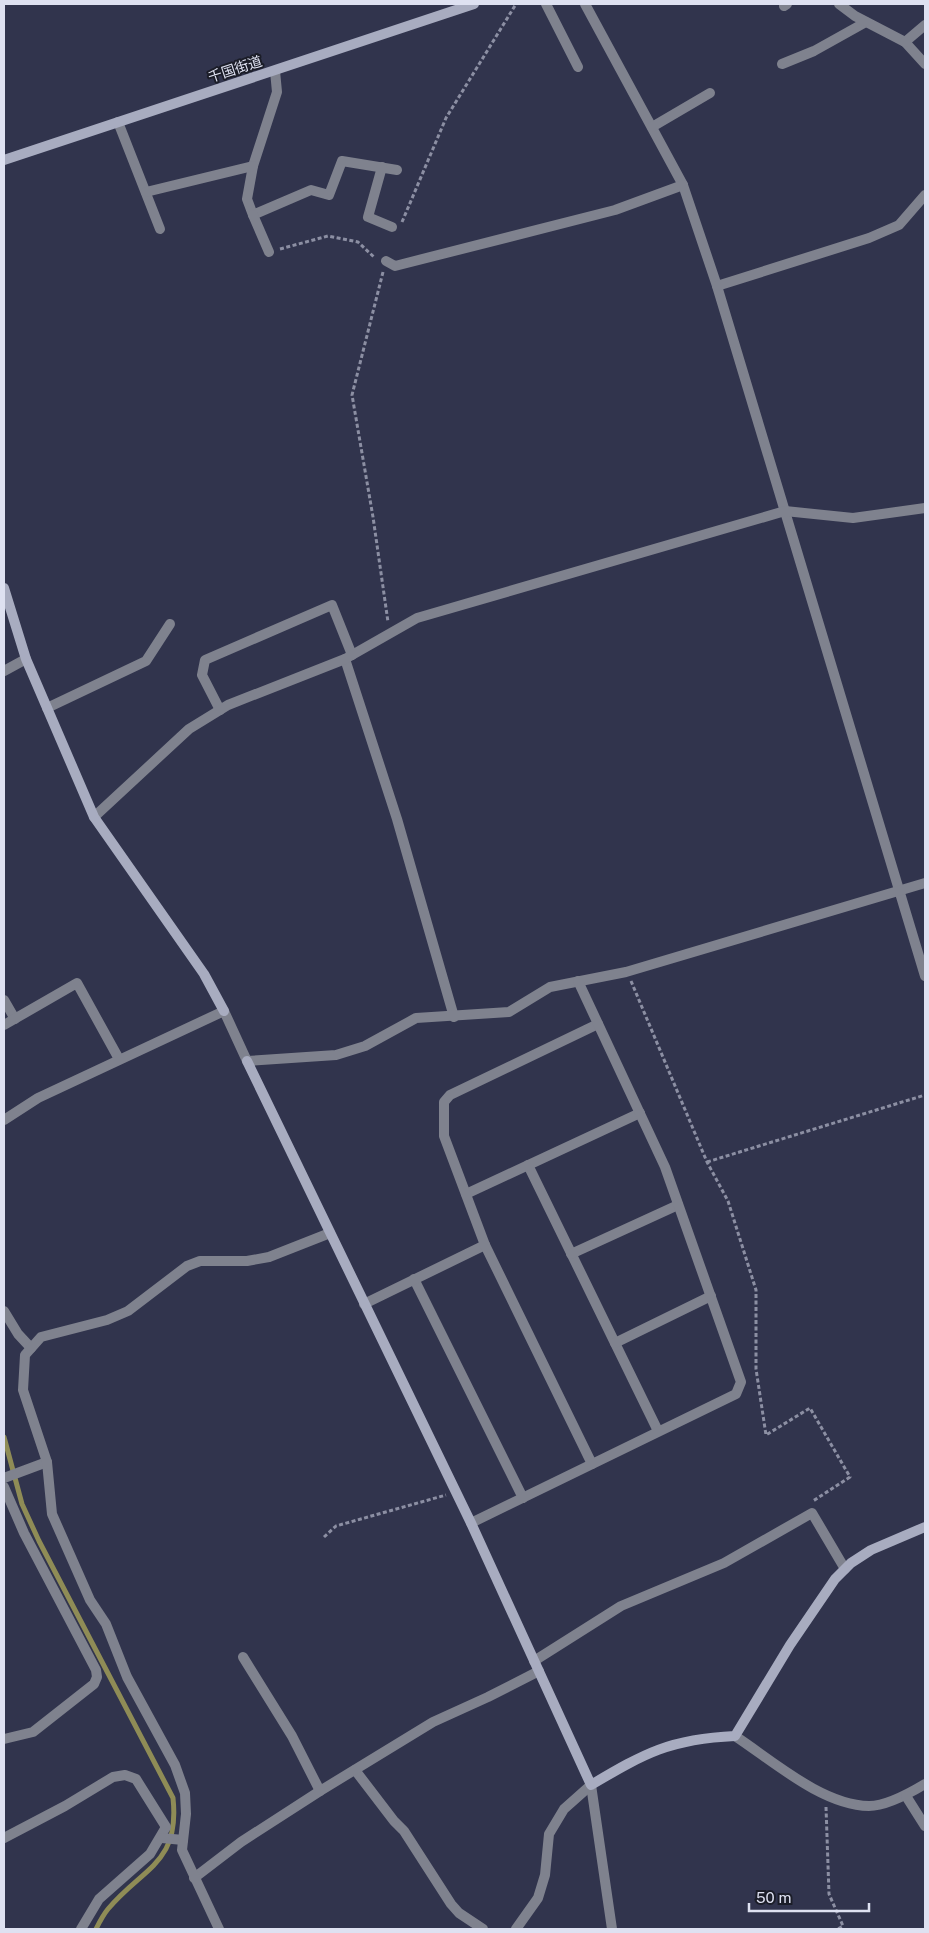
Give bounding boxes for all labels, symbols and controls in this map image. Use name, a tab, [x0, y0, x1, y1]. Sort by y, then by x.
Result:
street label: 千国街道	[206, 53, 264, 85]
scale bar	[749, 1880, 869, 1912]
text: 50 m	[756, 1889, 791, 1906]

